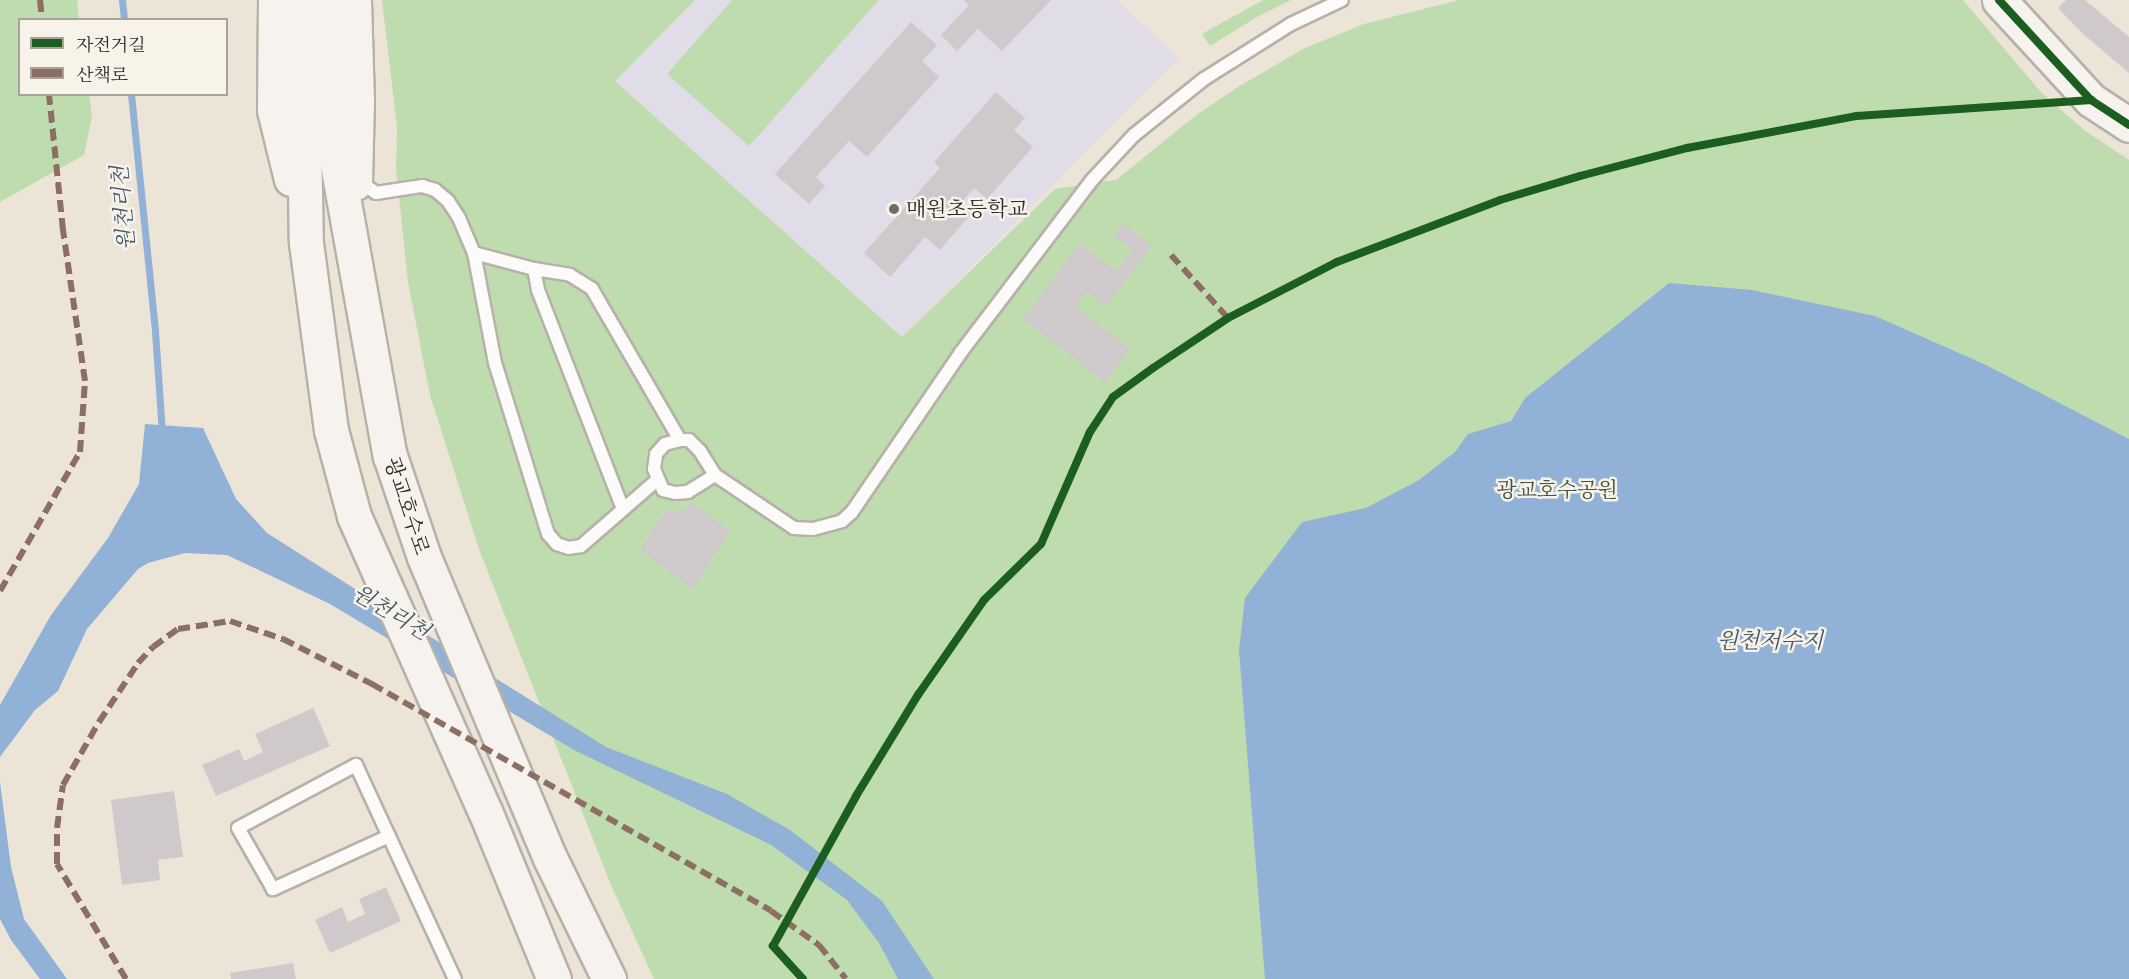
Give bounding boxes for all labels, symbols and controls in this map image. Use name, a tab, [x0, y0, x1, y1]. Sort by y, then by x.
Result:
legend	[18, 18, 228, 96]
text: 자전거길	[76, 34, 146, 56]
text: 산책로	[76, 64, 128, 86]
water label: 원천리천	[106, 165, 140, 251]
place label: 매원초등학교	[906, 196, 1028, 222]
marker: 매원초등학교	[887, 202, 901, 216]
street label: 광교호수로	[379, 454, 435, 558]
park label: 광교호수공원	[1496, 477, 1618, 503]
water label: 원천리천	[348, 579, 434, 645]
water label: 원천저수지	[1717, 628, 1823, 654]

